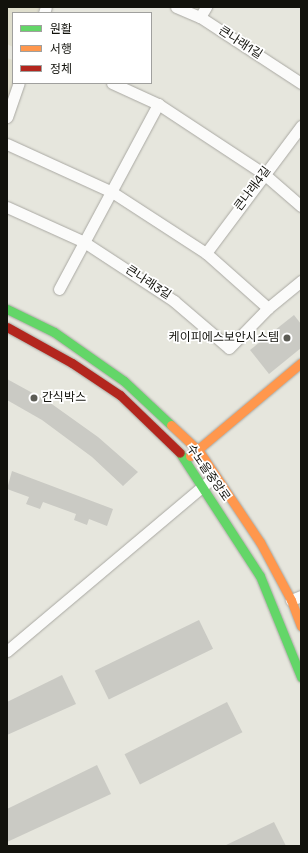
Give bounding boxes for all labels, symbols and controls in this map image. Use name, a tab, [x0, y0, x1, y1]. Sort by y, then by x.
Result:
legend	[12, 12, 152, 84]
text: 원활	[50, 21, 72, 37]
street label: 큰나래1길	[215, 24, 265, 62]
text: 서행	[50, 41, 72, 57]
text: 정체	[50, 61, 72, 77]
street label: 큰나래4길	[232, 164, 274, 214]
street label: 큰나래3길	[123, 263, 173, 303]
place label: 케이피에스보안시스템	[169, 331, 279, 345]
marker: 케이피에스보안시스템	[282, 333, 292, 343]
place label: 간식박스	[42, 391, 86, 405]
marker: 간식박스	[29, 393, 39, 403]
street label: 수노을중앙로	[183, 442, 233, 504]

